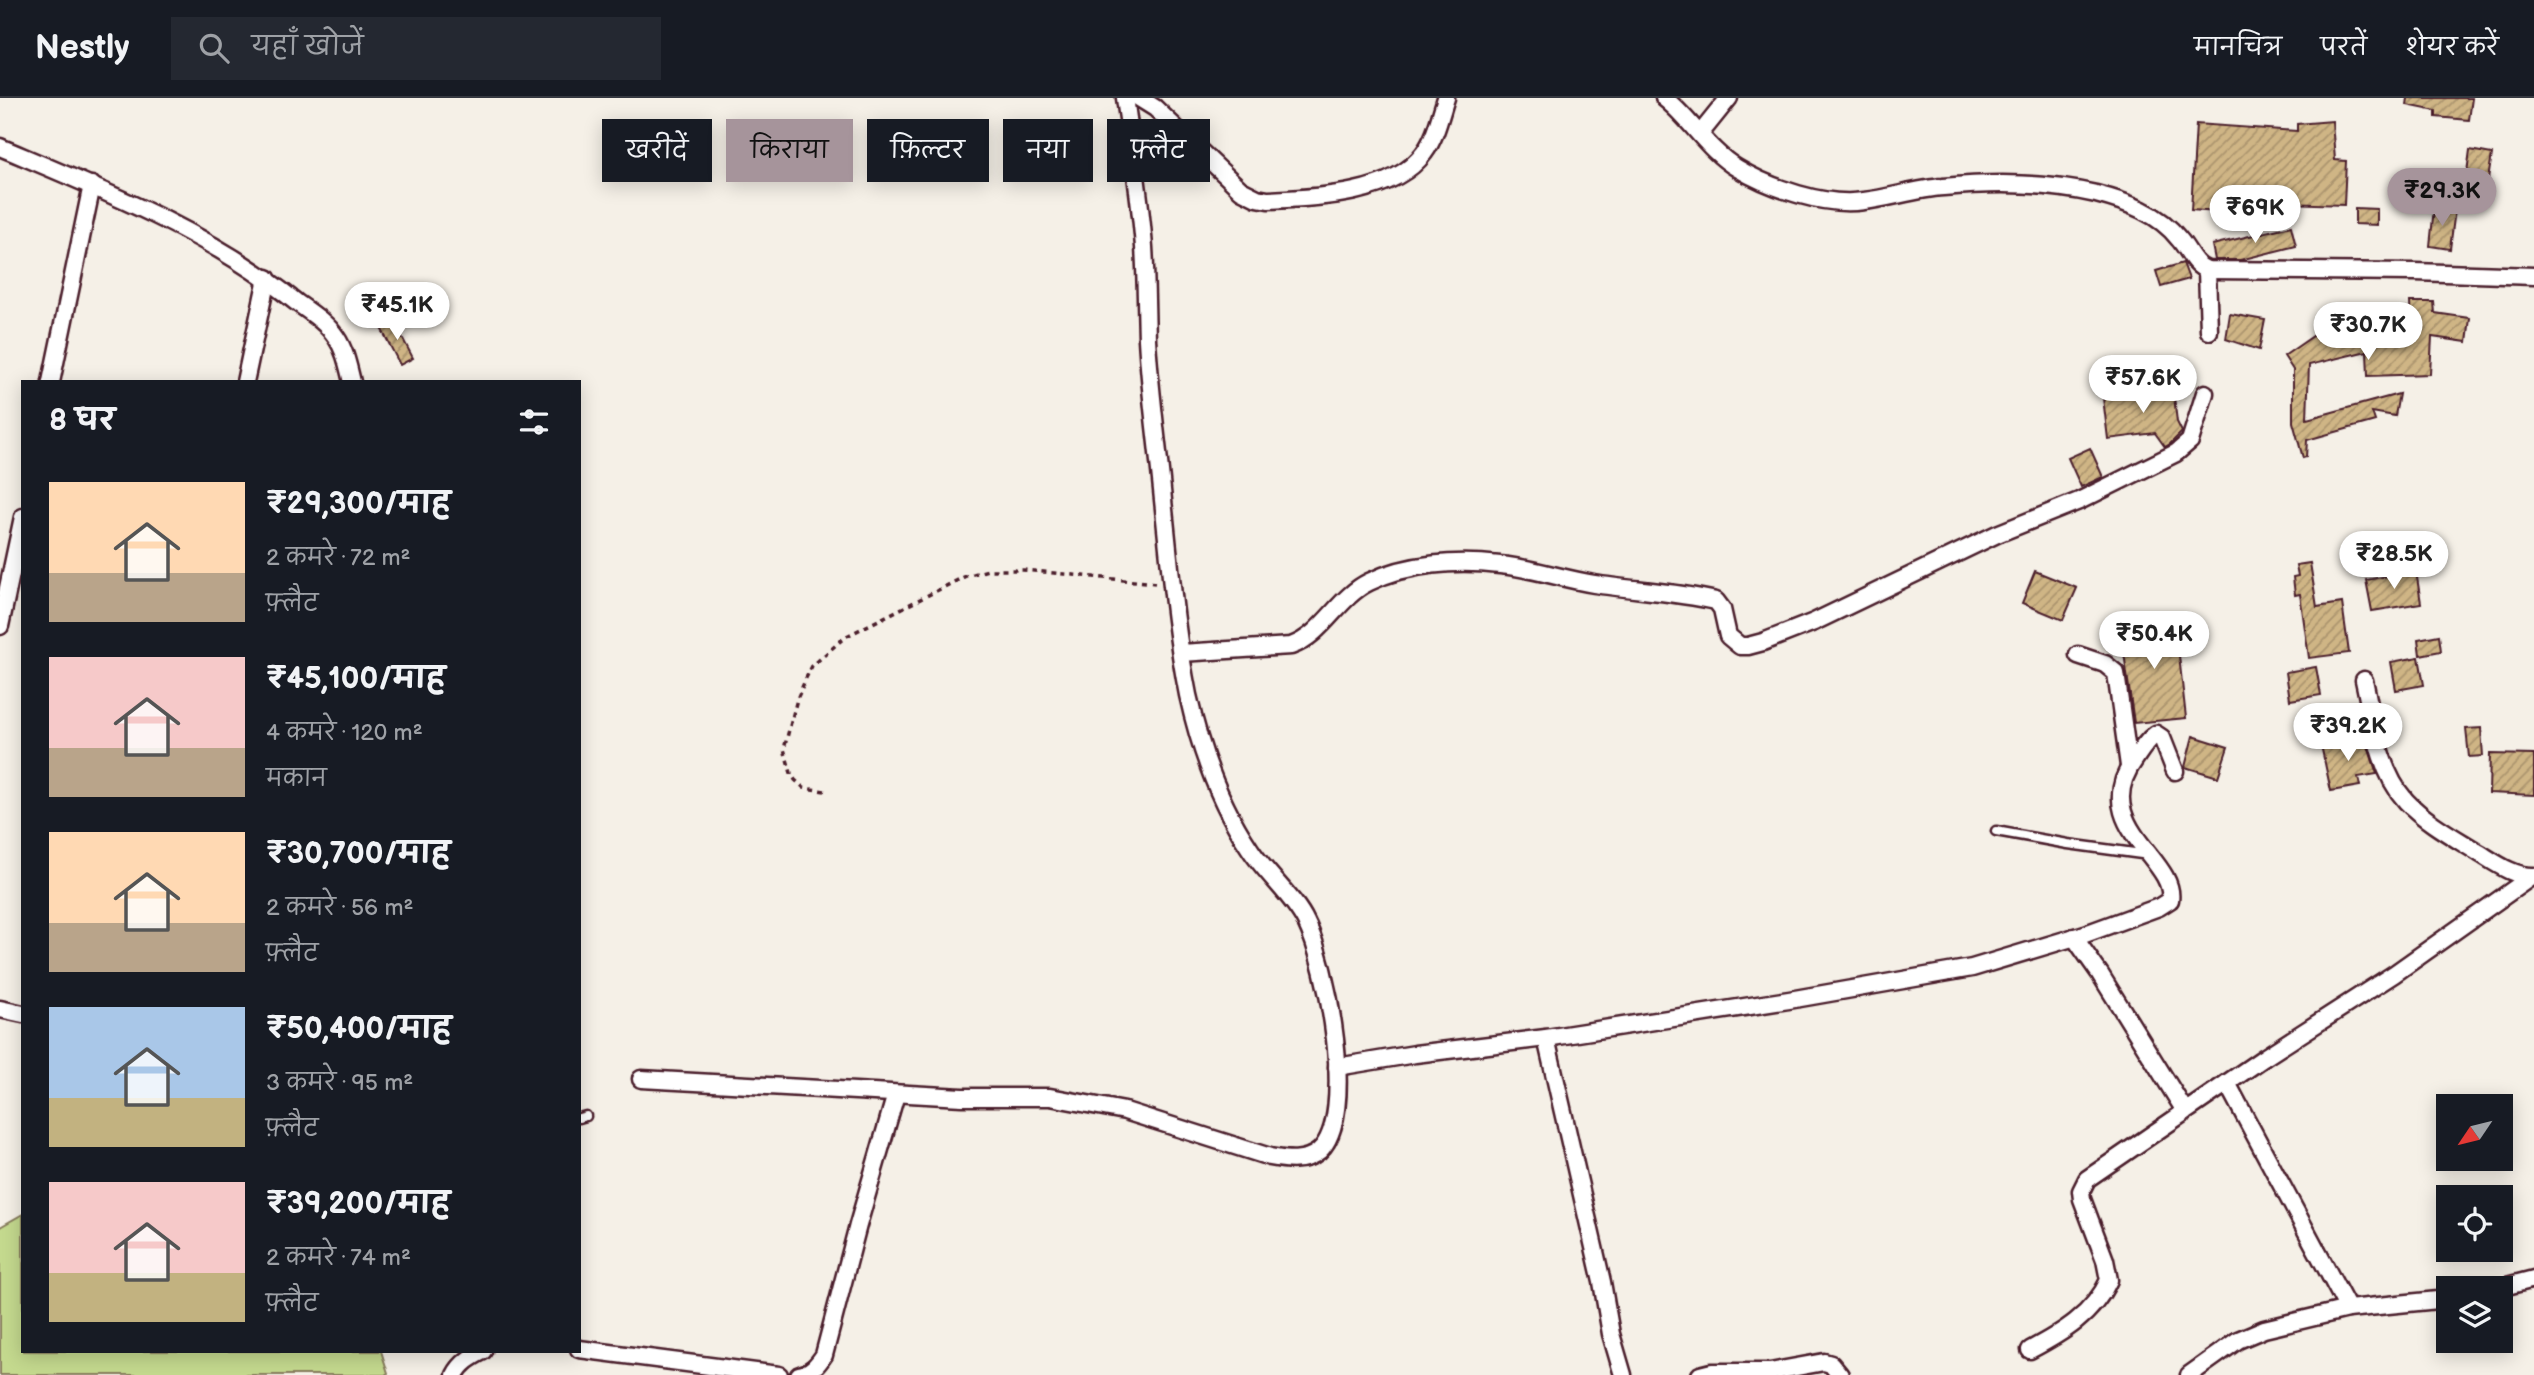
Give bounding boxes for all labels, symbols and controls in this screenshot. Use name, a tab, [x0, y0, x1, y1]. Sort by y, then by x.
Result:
search box	[171, 17, 661, 80]
text: Nestly	[35, 28, 129, 68]
icon: search	[195, 29, 233, 67]
text: यहाँ खोजें	[251, 32, 364, 63]
text: मानचित्र	[2194, 33, 2282, 62]
text: परतें	[2320, 33, 2367, 62]
text: शेयर करें	[2405, 33, 2499, 62]
chip: खरीदें	[602, 119, 712, 182]
chip: किराया	[726, 119, 853, 182]
chip: फ़िल्टर	[867, 119, 989, 182]
chip: नया	[1003, 119, 1093, 182]
chip: फ़्लैट	[1107, 119, 1210, 182]
pin: ₹29.3K	[2385, 169, 2499, 228]
text: ₹29.3K	[2403, 177, 2481, 205]
pin: ₹69K	[2214, 186, 2296, 245]
text: ₹69K	[2226, 194, 2284, 222]
pin: ₹45.1K	[340, 282, 454, 342]
text: ₹45.1K	[361, 291, 433, 319]
pin: ₹30.7K	[2311, 302, 2425, 362]
text: ₹30.7K	[2330, 311, 2406, 339]
pin: ₹57.6K	[2086, 356, 2200, 415]
text: ₹57.6K	[2105, 364, 2181, 392]
text: 8 घर	[49, 403, 115, 439]
icon: filters	[515, 403, 553, 441]
text: ₹29,300/माह	[266, 486, 451, 522]
icon: home	[105, 510, 189, 594]
pin: ₹28.5K	[2337, 532, 2451, 591]
text: ₹28.5K	[2355, 540, 2433, 568]
text: 2 कमरे · 72 m²	[266, 544, 410, 572]
text: फ़्लैट	[266, 590, 318, 618]
pin: ₹50.4K	[2097, 612, 2211, 671]
text: ₹50.4K	[2115, 620, 2193, 648]
text: ₹45,100/माह	[266, 661, 445, 697]
icon: home	[105, 685, 189, 769]
pin: ₹39.2K	[2291, 704, 2405, 763]
text: ₹39.2K	[2309, 712, 2387, 740]
text: 4 कमरे · 120 m²	[266, 719, 423, 747]
text: मकान	[266, 765, 327, 793]
text: ₹30,700/माह	[266, 836, 450, 872]
icon: home	[105, 860, 189, 944]
text: 2 कमरे · 56 m²	[266, 894, 413, 922]
text: फ़्लैट	[266, 940, 318, 968]
text: ₹50,400/माह	[266, 1011, 451, 1047]
icon: home	[105, 1035, 189, 1119]
text: 3 कमरे · 95 m²	[266, 1069, 413, 1097]
north arrow	[2436, 1094, 2513, 1171]
map controls	[2436, 1094, 2513, 1353]
text: फ़्लैट	[266, 1115, 318, 1143]
button: locate	[2436, 1185, 2513, 1262]
text: ₹39,200/माह	[266, 1186, 450, 1222]
icon: home	[105, 1210, 189, 1294]
text: 2 कमरे · 74 m²	[266, 1244, 411, 1272]
button: layers	[2436, 1276, 2513, 1353]
text: फ़्लैट	[266, 1290, 318, 1318]

